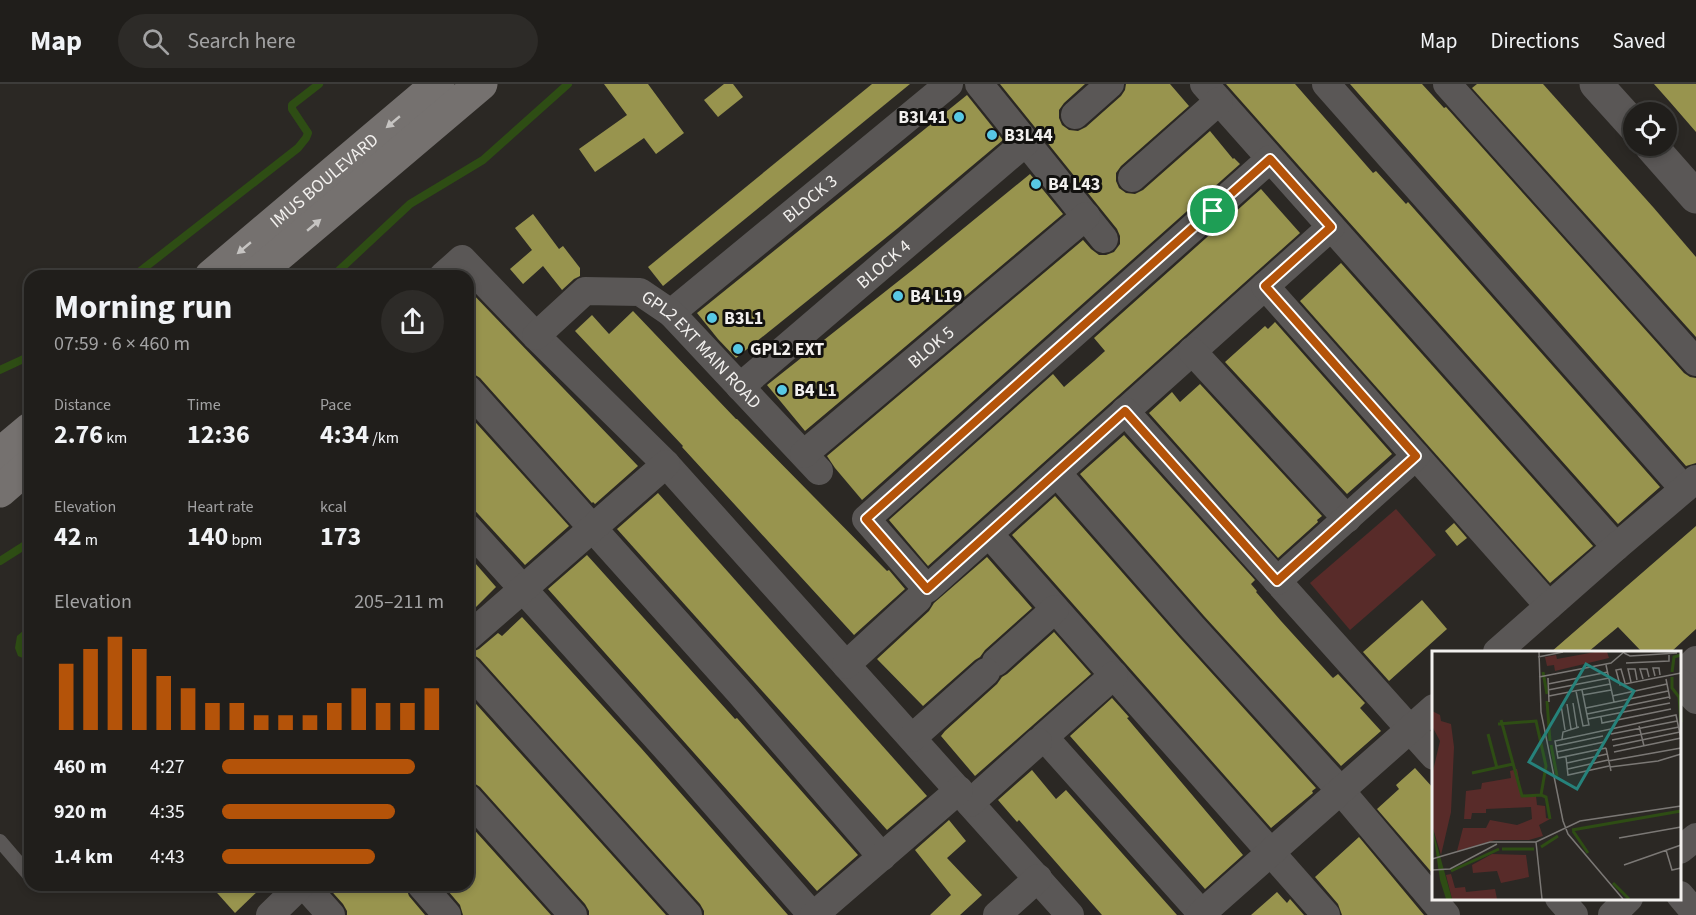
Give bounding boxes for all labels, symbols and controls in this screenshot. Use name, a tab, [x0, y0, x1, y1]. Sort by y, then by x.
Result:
search box	[118, 14, 538, 68]
text: Map	[30, 21, 82, 61]
icon: search	[139, 25, 172, 58]
text: Search here	[187, 25, 296, 57]
text: Map	[1420, 26, 1458, 56]
text: Directions	[1491, 26, 1579, 56]
text: Saved	[1612, 26, 1666, 56]
map controls	[1623, 102, 1677, 156]
button: locate	[1623, 102, 1677, 156]
place label: B3L41	[898, 105, 947, 130]
marker: B3L41	[952, 110, 966, 124]
one-way arrow	[386, 115, 401, 128]
place label: B3L44	[1004, 123, 1053, 148]
street label: IMUS BOULEVARD	[264, 127, 384, 234]
marker: B3L44	[985, 128, 999, 142]
street label: BLOCK 3	[777, 168, 843, 229]
place label: B4 L43	[1048, 172, 1100, 197]
marker: B4 L43	[1029, 177, 1043, 191]
pin	[1187, 185, 1238, 236]
icon: arrive	[1196, 194, 1229, 227]
one-way arrow	[306, 218, 322, 231]
street label: BLOCK 4	[851, 234, 916, 294]
one-way arrow	[236, 241, 252, 254]
text: Morning run	[54, 284, 232, 331]
street label: GPL2 EXT MAIN ROAD	[637, 284, 767, 414]
place label: B4 L19	[910, 284, 962, 309]
marker: B4 L19	[891, 289, 905, 303]
button: share	[381, 290, 444, 353]
place label: B3L1	[724, 306, 763, 331]
marker: B3L1	[705, 311, 719, 325]
street label: BLOK 5	[902, 320, 960, 374]
text: 07:59 · 6 × 460 m	[54, 330, 190, 358]
place label: GPL2 EXT	[750, 337, 824, 362]
marker: GPL2 EXT	[731, 342, 745, 356]
place label: B4 L1	[794, 378, 837, 403]
marker: B4 L1	[775, 383, 789, 397]
text: Distance	[54, 394, 111, 416]
text: Time	[187, 394, 221, 416]
text: Pace	[320, 394, 351, 416]
text: 2.76	[54, 416, 103, 453]
text: 12:36	[187, 416, 250, 453]
text: 4:34	[320, 416, 369, 453]
text: km	[103, 427, 127, 449]
text: /km	[369, 427, 399, 449]
text: Elevation	[54, 496, 116, 518]
text: Heart rate	[187, 496, 254, 518]
text: kcal	[320, 496, 347, 518]
text: 42	[54, 518, 81, 555]
text: 140	[187, 518, 228, 555]
text: 173	[320, 518, 361, 555]
text: m	[81, 529, 98, 551]
text: bpm	[228, 529, 262, 551]
text: Elevation	[54, 588, 132, 616]
text: 205–211 m	[354, 588, 444, 616]
inset map	[1432, 651, 1681, 900]
text: 460 m	[54, 753, 107, 781]
text: 4:27	[150, 753, 185, 781]
text: 920 m	[54, 798, 107, 826]
text: 4:35	[150, 798, 185, 826]
text: 1.4 km	[54, 843, 113, 871]
text: 4:43	[150, 843, 185, 871]

